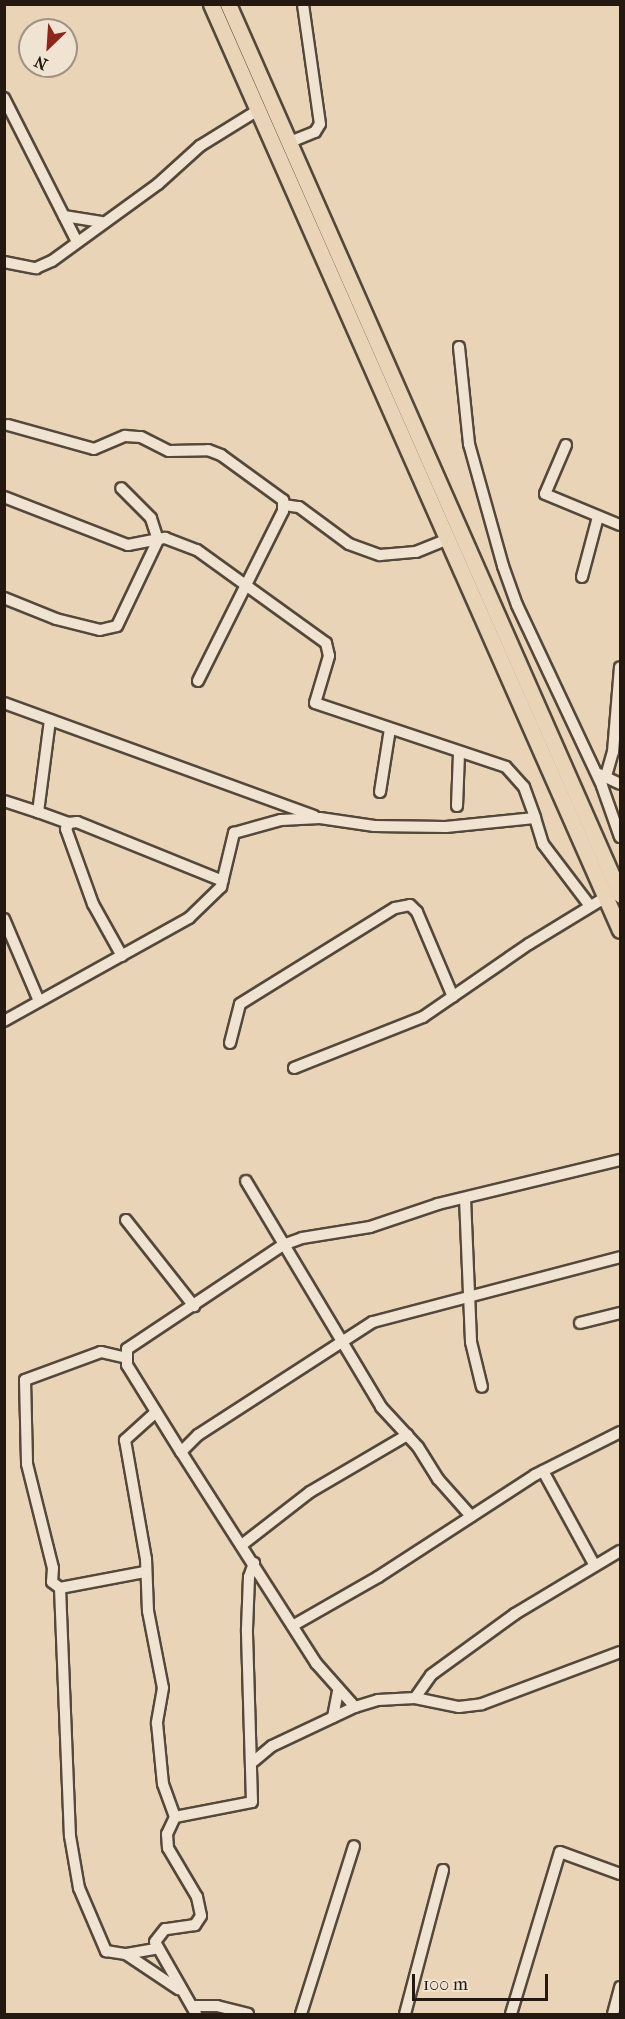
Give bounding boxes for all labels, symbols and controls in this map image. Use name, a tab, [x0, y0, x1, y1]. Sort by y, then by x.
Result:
north arrow	[18, 18, 78, 78]
text: N	[32, 52, 51, 74]
scale bar	[415, 1962, 552, 2000]
text: 100 m	[423, 1974, 468, 1995]

